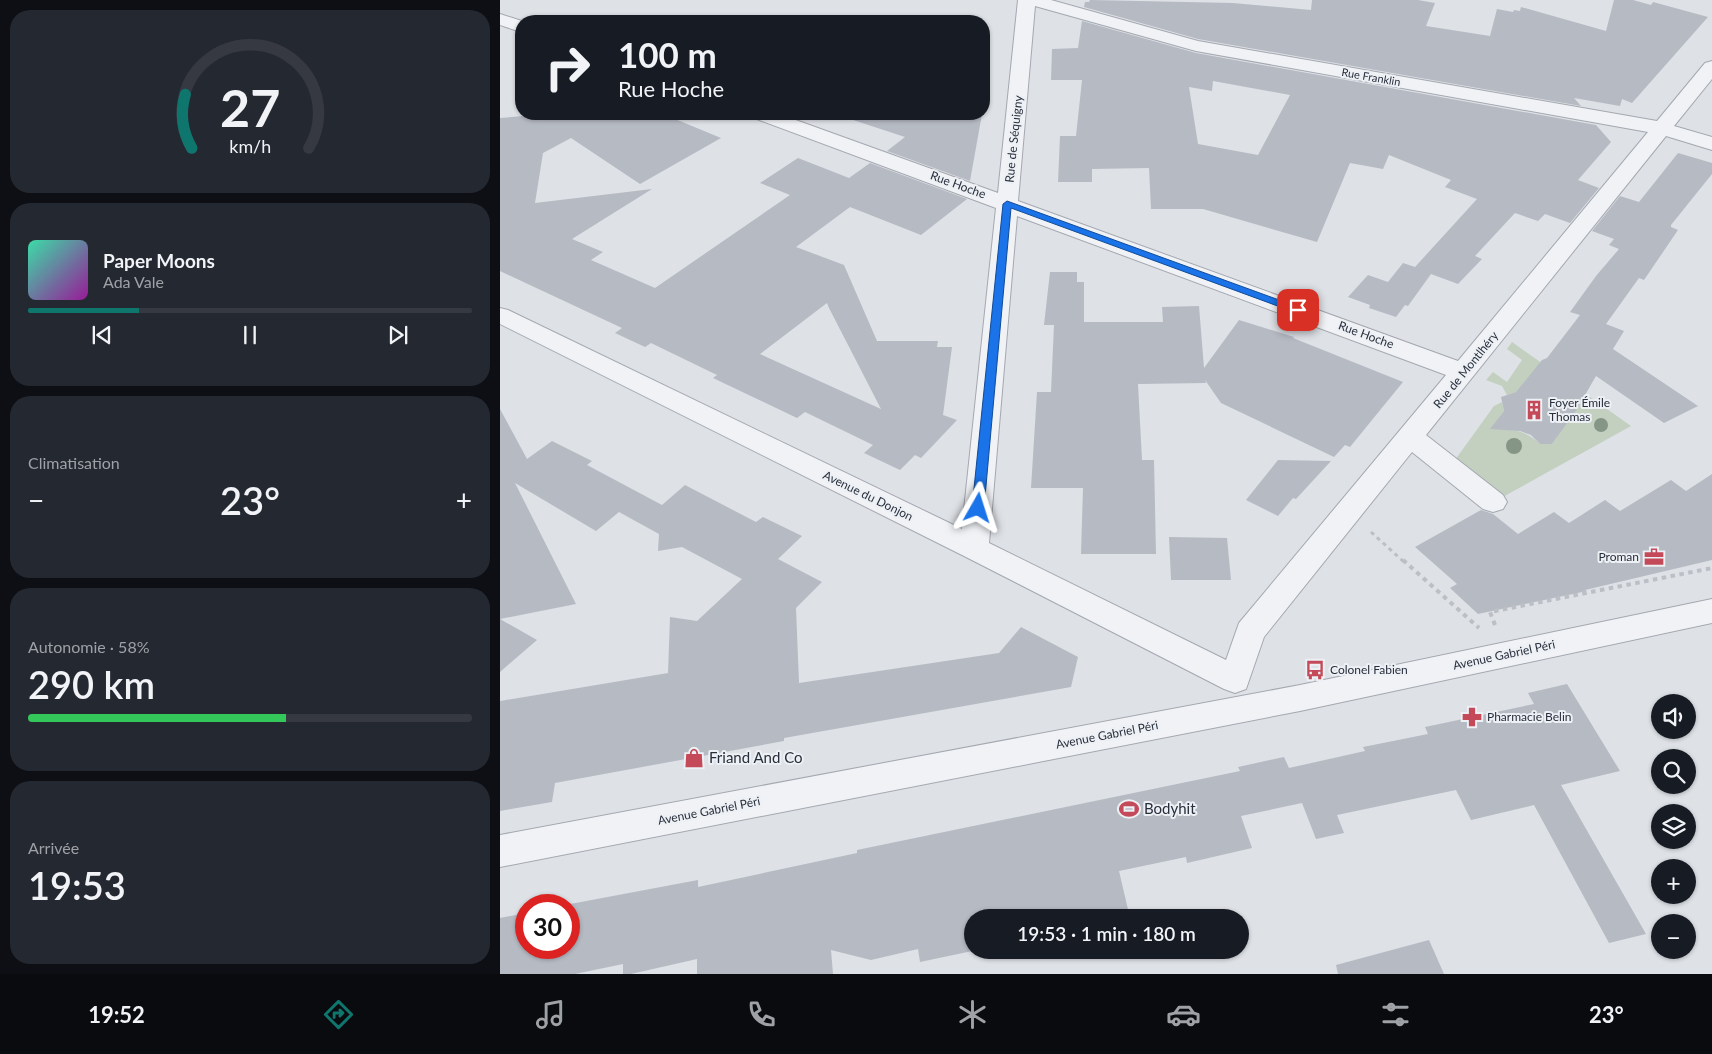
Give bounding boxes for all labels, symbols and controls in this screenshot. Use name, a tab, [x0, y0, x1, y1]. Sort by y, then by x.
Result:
text: 100 m	[618, 33, 717, 75]
icon: right	[535, 35, 600, 100]
street label: Rue Franklin	[1341, 65, 1402, 88]
text: Rue Hoche	[618, 75, 724, 102]
text: 27	[220, 76, 280, 138]
street label: Rue de Séquigny	[1001, 94, 1026, 183]
text: km/h	[229, 135, 271, 157]
street label: Rue Hoche	[928, 168, 988, 201]
text: Paper Moons	[103, 249, 215, 272]
text: Ada Vale	[103, 272, 164, 291]
pin	[1277, 289, 1319, 331]
icon: arrive	[1284, 296, 1312, 324]
street label: Rue Hoche	[1336, 318, 1396, 351]
icon: previous	[88, 321, 116, 349]
icon: pause	[236, 321, 264, 349]
icon: next	[384, 321, 412, 349]
street label: Rue de Montlhéry	[1430, 328, 1502, 411]
place label: Foyer Émile Thomas	[1549, 395, 1610, 424]
building icon: Foyer Émile Thomas	[1523, 399, 1545, 421]
text: Climatisation	[28, 453, 120, 472]
street label: Avenue du Donjon	[821, 467, 916, 524]
text: 23°	[220, 477, 280, 523]
position arrow	[951, 481, 1003, 533]
text: −	[28, 483, 44, 517]
text: +	[456, 483, 472, 517]
office icon: Proman	[1643, 546, 1665, 568]
place label: Proman	[1598, 549, 1639, 564]
street label: Avenue Gabriel Péri	[1451, 636, 1557, 673]
text: Autonomie · 58%	[28, 637, 150, 656]
bus stop icon: Colonel Fabien	[1304, 659, 1326, 681]
text: 290 km	[28, 661, 155, 707]
place label: Colonel Fabien	[1330, 662, 1408, 677]
map controls	[1651, 694, 1696, 959]
button: sound	[1651, 694, 1696, 739]
pharmacy icon: Pharmacie Belin	[1461, 706, 1483, 728]
place label: Pharmacie Belin	[1487, 709, 1571, 724]
street label: Avenue Gabriel Péri	[1054, 717, 1160, 752]
shop icon: Friand And Co	[683, 747, 705, 769]
place label: Friand And Co	[709, 748, 803, 766]
button: search	[1651, 749, 1696, 794]
street label: Avenue Gabriel Péri	[656, 793, 762, 828]
sports icon: Bodyhit	[1118, 798, 1140, 820]
place label: Bodyhit	[1144, 799, 1196, 817]
button: layers	[1651, 804, 1696, 849]
text: Arrivée	[28, 838, 79, 857]
button: +	[1651, 859, 1696, 904]
text: 19:53	[28, 862, 126, 908]
speed limit sign: 30	[515, 894, 580, 959]
button: −	[1651, 914, 1696, 959]
text: 19:53 · 1 min · 180 m	[1017, 922, 1196, 945]
icon: directions	[321, 997, 356, 1032]
icon: music	[533, 997, 568, 1032]
icon: phone	[744, 997, 779, 1032]
icon: climate	[955, 997, 990, 1032]
icon: car	[1166, 997, 1201, 1032]
icon: filters	[1378, 997, 1413, 1032]
text: 19:52	[88, 1001, 145, 1028]
text: 23°	[1589, 1001, 1624, 1028]

